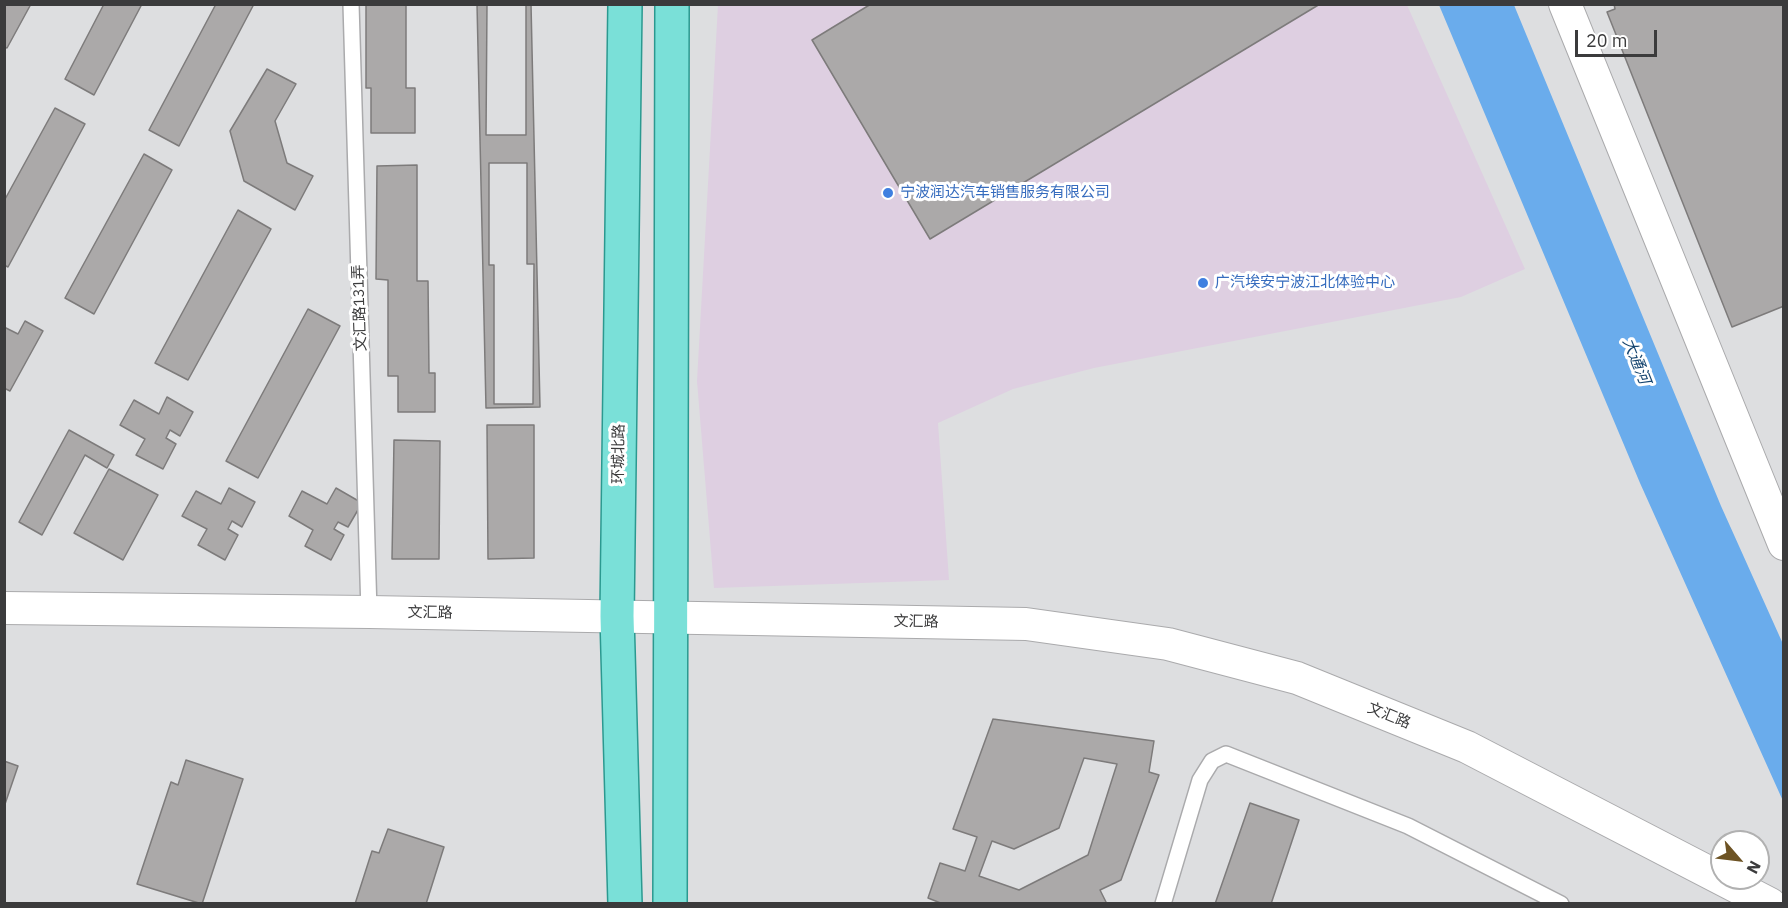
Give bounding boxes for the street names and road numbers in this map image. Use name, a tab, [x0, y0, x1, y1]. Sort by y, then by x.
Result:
street label: 文汇路131弄	[349, 264, 371, 352]
street label: 环城北路	[609, 424, 629, 484]
street label: 文汇路	[407, 604, 453, 622]
street label: 文汇路	[893, 613, 939, 631]
street label: 文汇路	[1365, 699, 1413, 733]

